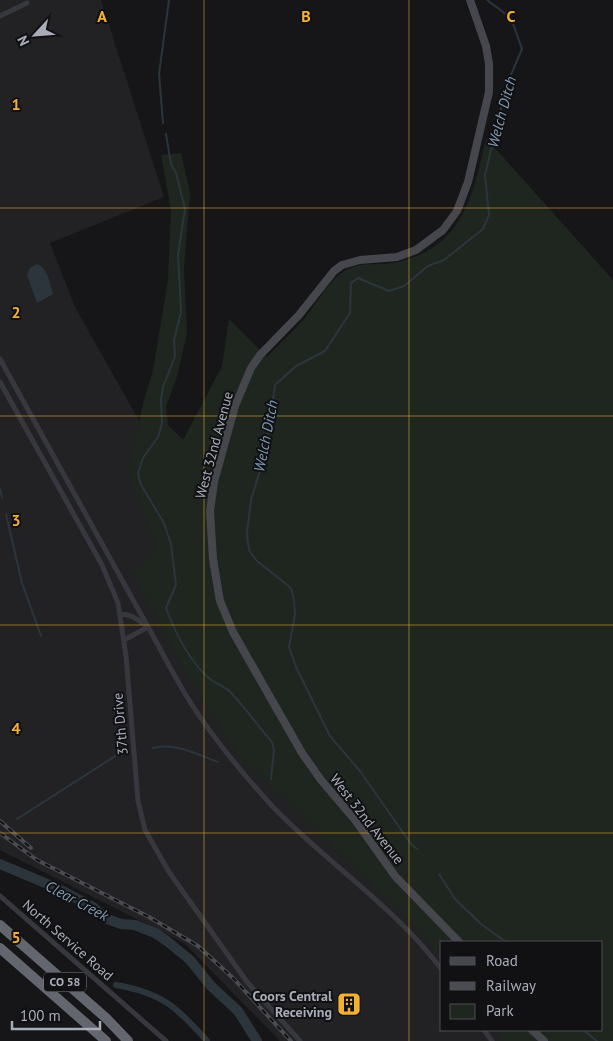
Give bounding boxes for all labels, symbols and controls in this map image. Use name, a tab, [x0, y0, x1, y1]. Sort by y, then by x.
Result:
text: A	[97, 6, 107, 26]
text: B	[301, 6, 311, 26]
text: C	[507, 6, 516, 26]
north arrow	[10, 10, 60, 60]
text: N	[13, 33, 33, 49]
water label: Welch Ditch	[483, 74, 520, 149]
text: 1	[11, 94, 21, 114]
text: 2	[11, 302, 21, 322]
street label: West 32nd Avenue	[191, 390, 237, 500]
water label: Welch Ditch	[249, 398, 282, 473]
text: 3	[11, 510, 21, 530]
street label: 37th Drive	[108, 692, 132, 756]
text: 4	[11, 718, 21, 738]
street label: West 32nd Avenue	[326, 770, 408, 868]
water label: Clear Creek	[42, 876, 113, 926]
street label: North Service Road	[19, 896, 117, 984]
text: 5	[11, 927, 21, 947]
legend	[440, 941, 603, 1031]
text: Road	[486, 951, 518, 970]
road number: CO 58	[44, 972, 86, 992]
text: Railway	[486, 976, 536, 995]
place label: Coors Central Receiving	[253, 987, 333, 1021]
building icon: Coors Central Receiving	[336, 991, 362, 1017]
scale bar	[12, 998, 100, 1030]
text: Park	[486, 1001, 514, 1020]
text: 100 m	[20, 1006, 61, 1025]

